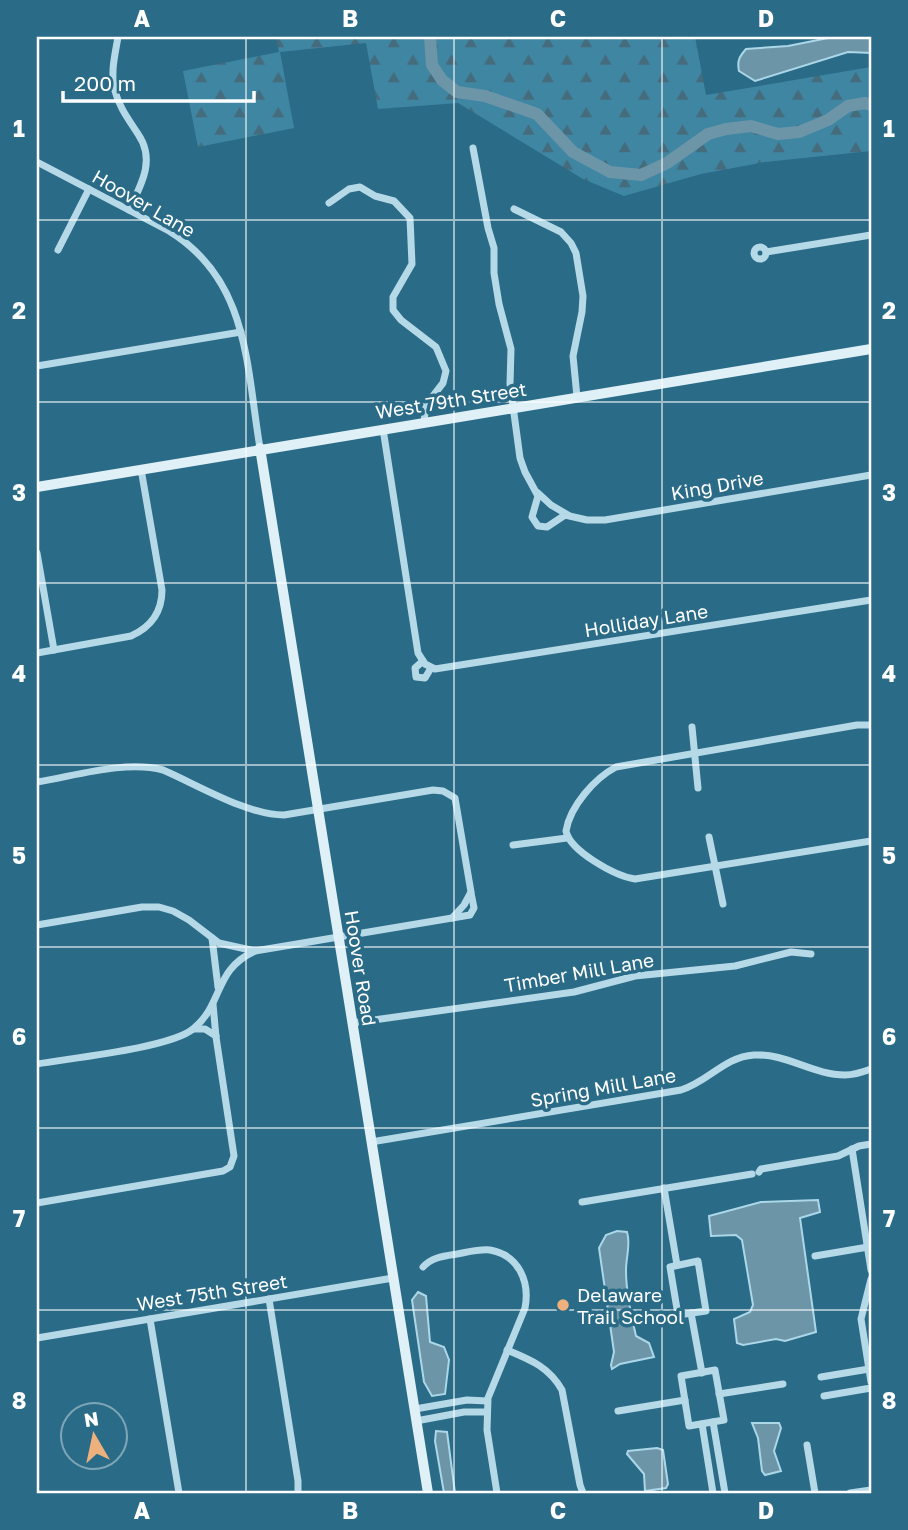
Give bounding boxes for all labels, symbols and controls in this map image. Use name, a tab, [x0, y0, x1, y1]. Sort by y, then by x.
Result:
text: A	[134, 4, 151, 32]
text: B	[342, 4, 358, 32]
text: C	[550, 4, 566, 32]
text: D	[758, 4, 774, 32]
scale bar	[63, 60, 254, 104]
text: 200 m	[74, 70, 136, 96]
text: 1	[13, 114, 25, 142]
text: 1	[883, 114, 895, 142]
street label: Hoover Lane	[89, 164, 199, 242]
text: 2	[12, 296, 26, 324]
text: 2	[882, 296, 896, 324]
street label: West 79th Street	[374, 377, 528, 423]
street label: King Drive	[669, 466, 765, 504]
text: 3	[12, 478, 26, 506]
text: 3	[882, 478, 896, 506]
street label: Holliday Lane	[582, 599, 710, 641]
text: 4	[12, 659, 26, 687]
text: 4	[882, 659, 896, 687]
text: 5	[12, 841, 26, 869]
text: 5	[882, 841, 896, 869]
street label: Hoover Road	[341, 908, 381, 1028]
street label: Timber Mill Lane	[502, 948, 656, 996]
text: 6	[12, 1022, 26, 1050]
text: 6	[882, 1022, 896, 1050]
street label: Spring Mill Lane	[528, 1063, 678, 1111]
text: 7	[13, 1204, 25, 1232]
text: 7	[883, 1204, 895, 1232]
street label: West 75th Street	[135, 1269, 289, 1315]
place label: Delaware Trail School	[577, 1283, 684, 1328]
marker: Delaware Trail School	[555, 1297, 571, 1313]
text: 8	[12, 1386, 26, 1414]
text: 8	[882, 1386, 896, 1414]
north arrow	[60, 1400, 130, 1470]
text: N	[82, 1406, 100, 1431]
text: A	[134, 1496, 151, 1524]
text: B	[342, 1496, 358, 1524]
text: C	[550, 1496, 566, 1524]
text: D	[758, 1496, 774, 1524]

